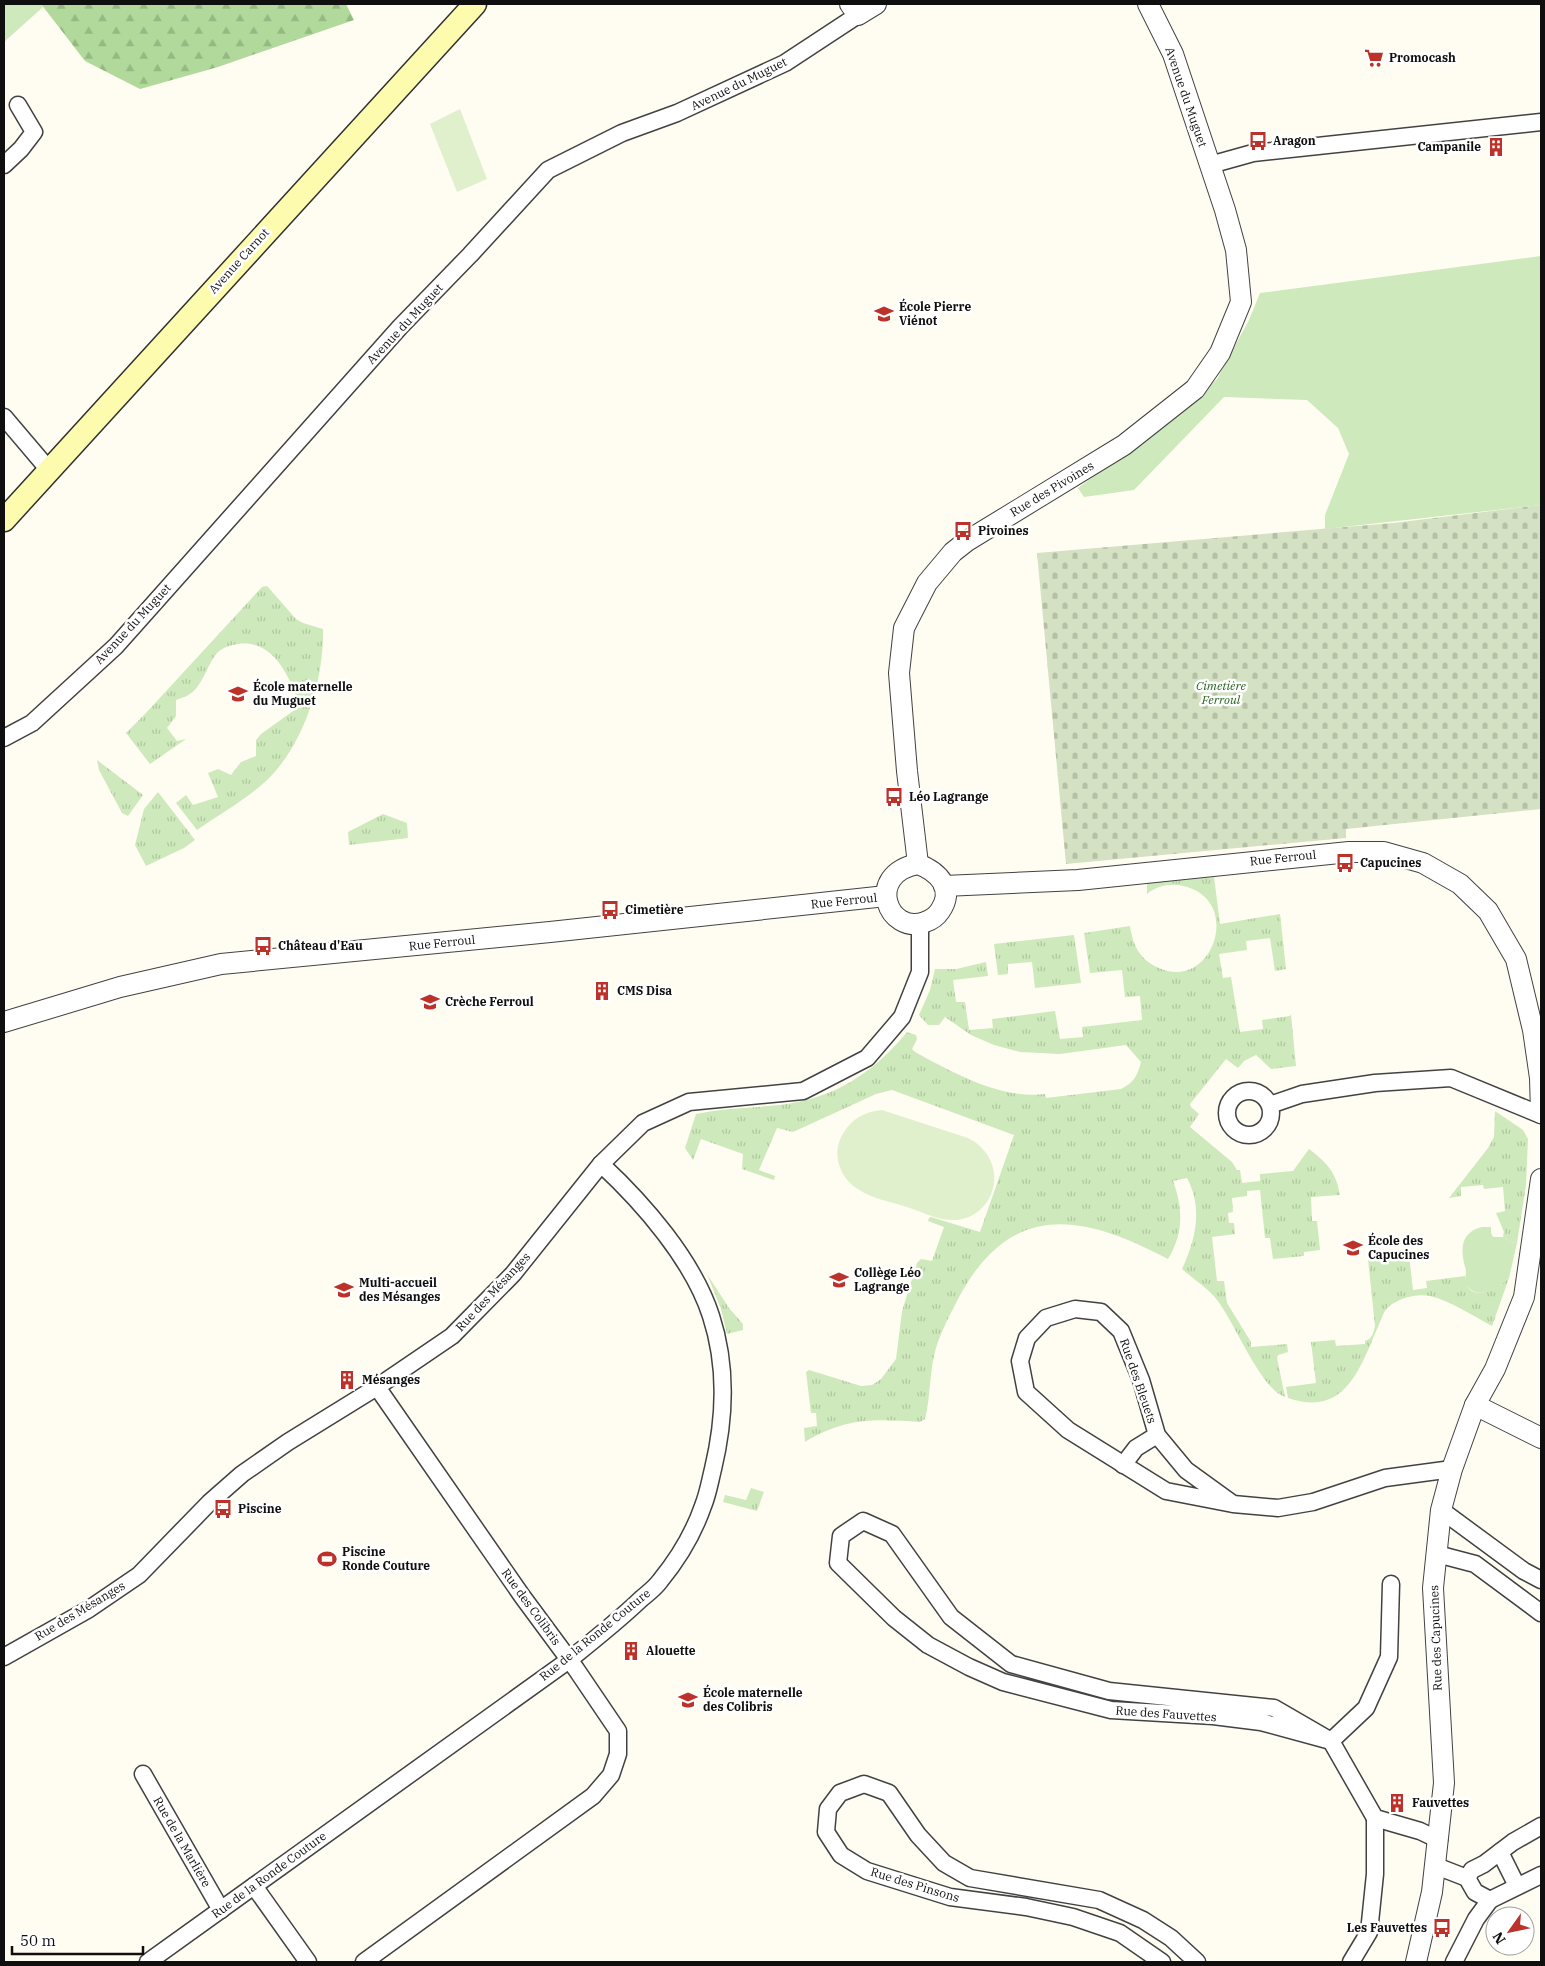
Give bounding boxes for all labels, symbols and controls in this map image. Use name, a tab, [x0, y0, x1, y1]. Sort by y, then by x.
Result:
street label: Avenue du Muguet	[1162, 45, 1211, 149]
supermarket icon: Promocash	[1363, 47, 1385, 69]
place label: Promocash	[1389, 50, 1456, 65]
street label: Avenue du Muguet	[688, 54, 789, 113]
bus stop icon: Aragon	[1247, 130, 1269, 152]
place label: Aragon	[1273, 133, 1316, 148]
building icon: Campanile	[1485, 136, 1507, 158]
place label: Campanile	[1417, 139, 1481, 154]
street label: Avenue Carnot	[205, 225, 272, 297]
street label: Avenue du Muguet	[363, 280, 446, 367]
place label: École Pierre Viénot	[899, 298, 971, 328]
school or university icon: École Pierre Viénot	[873, 303, 895, 325]
street label: Rue des Pivoines	[1007, 458, 1096, 519]
bus stop icon: Pivoines	[952, 520, 974, 542]
place label: Pivoines	[978, 523, 1029, 538]
street label: Avenue du Muguet	[91, 580, 174, 667]
place label: École maternelle du Muguet	[253, 678, 353, 708]
park label: Cimetière Ferroul	[1196, 678, 1247, 707]
school or university icon: École maternelle du Muguet	[227, 683, 249, 705]
bus stop icon: Léo Lagrange	[883, 786, 905, 808]
place label: Léo Lagrange	[909, 789, 989, 804]
street label: Rue Ferroul	[1249, 847, 1317, 868]
bus stop icon: Capucines	[1334, 852, 1356, 874]
place label: Capucines	[1360, 855, 1421, 870]
street label: Rue Ferroul	[810, 890, 878, 911]
bus stop icon: Cimetière	[599, 899, 621, 921]
place label: Cimetière	[625, 902, 684, 917]
street label: Rue Ferroul	[408, 932, 476, 953]
bus stop icon: Château d'Eau	[252, 935, 274, 957]
place label: Château d'Eau	[278, 938, 363, 953]
building icon: CMS Disa	[591, 980, 613, 1002]
place label: CMS Disa	[617, 983, 672, 998]
school or university icon: Crèche Ferroul	[419, 991, 441, 1013]
place label: Crèche Ferroul	[445, 994, 534, 1009]
place label: École des Capucines	[1368, 1232, 1429, 1262]
school or university icon: École des Capucines	[1342, 1237, 1364, 1259]
street label: Rue des Mésanges	[452, 1249, 533, 1334]
place label: Collège Léo Lagrange	[854, 1265, 921, 1294]
school or university icon: Collège Léo Lagrange	[828, 1269, 850, 1291]
place label: Multi-accueil des Mésanges	[359, 1275, 440, 1304]
school or university icon: Multi-accueil des Mésanges	[333, 1279, 355, 1301]
street label: Rue des Bleuets	[1117, 1336, 1160, 1426]
building icon: Mésanges	[336, 1369, 358, 1391]
place label: Mésanges	[362, 1372, 420, 1387]
bus stop icon: Piscine	[212, 1498, 234, 1520]
place label: Piscine	[238, 1501, 282, 1516]
place label: Piscine Ronde Couture	[342, 1544, 430, 1573]
sports icon: Piscine Ronde Couture	[316, 1548, 338, 1570]
street label: Rue des Colibris	[499, 1566, 564, 1648]
street label: Rue des Mésanges	[32, 1578, 128, 1643]
street label: Rue de la Ronde Couture	[536, 1585, 653, 1684]
street label: Rue des Capucines	[1426, 1585, 1445, 1691]
building icon: Alouette	[620, 1640, 642, 1662]
place label: Alouette	[646, 1643, 696, 1658]
place label: École maternelle des Colibris	[703, 1684, 803, 1714]
school or university icon: École maternelle des Colibris	[677, 1689, 699, 1711]
street label: Rue des Fauvettes	[1115, 1702, 1217, 1725]
building icon: Fauvettes	[1386, 1792, 1408, 1814]
street label: Rue de la Marlière	[150, 1794, 214, 1890]
place label: Fauvettes	[1412, 1795, 1469, 1810]
street label: Rue de la Ronde Couture	[208, 1828, 329, 1921]
street label: Rue des Pinsons	[869, 1864, 962, 1905]
north arrow	[1485, 1906, 1535, 1956]
bus stop icon: Les Fauvettes	[1431, 1917, 1453, 1939]
place label: Les Fauvettes	[1347, 1920, 1427, 1935]
scale bar	[12, 1924, 144, 1956]
text: N	[1489, 1929, 1510, 1948]
text: 50 m	[20, 1931, 56, 1950]

